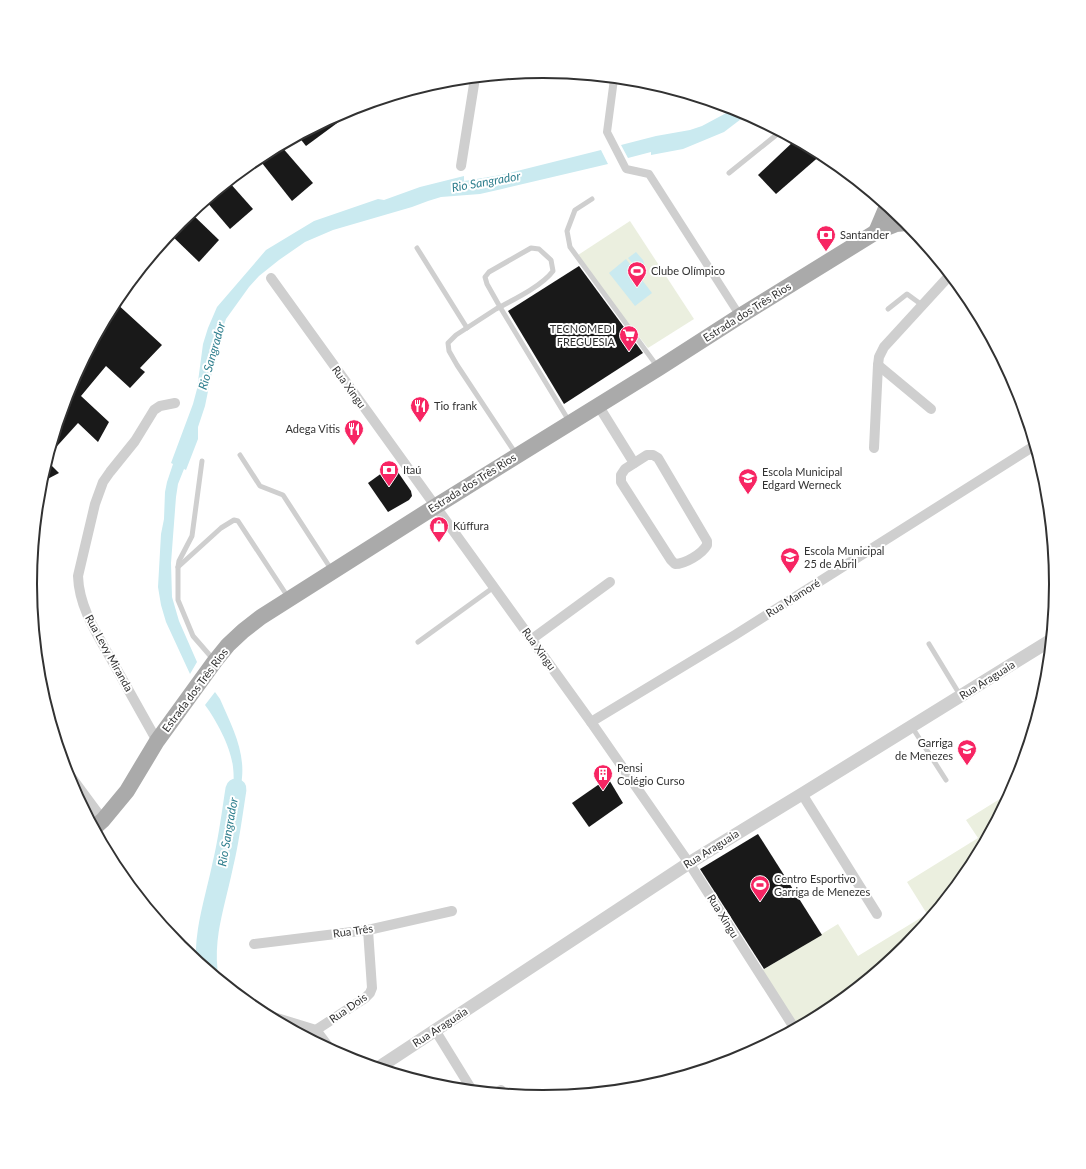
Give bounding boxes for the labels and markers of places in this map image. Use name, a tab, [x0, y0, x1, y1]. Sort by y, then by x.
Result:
bank icon: Santander	[815, 224, 837, 252]
place label: Santander	[840, 228, 889, 241]
sports icon: Clube Olímpico	[626, 260, 648, 288]
place label: Clube Olímpico	[651, 264, 725, 277]
place label: TECNOMEDI FREGUESIA	[550, 322, 616, 348]
supermarket icon: TECNOMEDI FREGUESIA	[618, 324, 640, 352]
restaurant icon: Tio frank	[409, 395, 431, 423]
place label: Tio frank	[434, 399, 478, 412]
restaurant icon: Adega Vitis	[343, 418, 365, 446]
place label: Adega Vitis	[285, 422, 340, 435]
bank icon: Itaú	[378, 459, 400, 487]
place label: Itaú	[403, 463, 421, 476]
place label: Escola Municipal Edgard Werneck	[762, 465, 842, 491]
school or university icon: Escola Municipal Edgard Werneck	[737, 467, 759, 495]
shop icon: Kúffura	[428, 515, 450, 543]
place label: Kúffura	[453, 519, 489, 532]
place label: Escola Municipal 25 de Abril	[804, 544, 884, 570]
school or university icon: Escola Municipal 25 de Abril	[779, 546, 801, 574]
place label: Garriga de Menezes	[895, 736, 953, 762]
school or university icon: Garriga de Menezes	[956, 738, 978, 766]
place label: Pensi Colégio Curso	[617, 761, 685, 787]
building icon: Pensi Colégio Curso	[592, 763, 614, 791]
place label: Centro Esportivo Garriga de Menezes	[774, 872, 870, 898]
sports icon: Centro Esportivo Garriga de Menezes	[749, 874, 771, 902]

